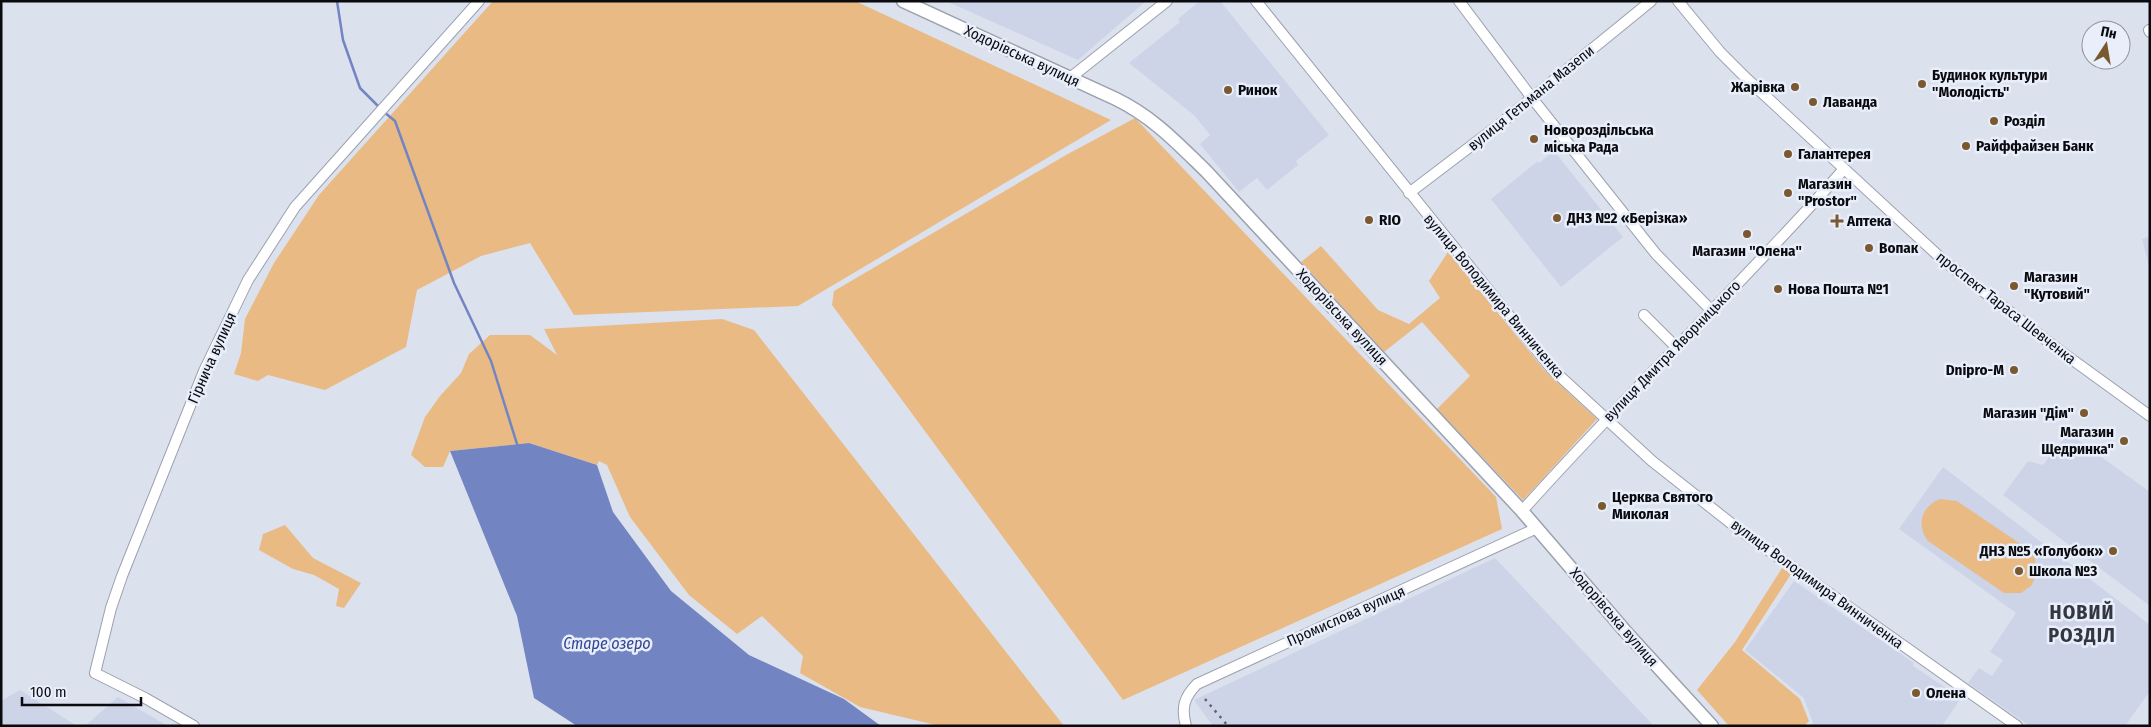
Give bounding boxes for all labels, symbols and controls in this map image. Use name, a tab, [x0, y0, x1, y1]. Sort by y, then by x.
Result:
north arrow	[2081, 20, 2131, 70]
street label: Ходорівська вулиця	[961, 21, 1083, 91]
text: Пн	[2099, 23, 2118, 43]
street label: вулиця Гетьмана Мазепи	[1464, 41, 1598, 155]
place label: Будинок культури "Молодість"	[1932, 66, 2048, 101]
place label: Жарівка	[1730, 78, 1786, 96]
marker: Будинок культури "Молодість"	[1916, 78, 1928, 90]
place label: Ринок	[1238, 81, 1278, 99]
marker: Жарівка	[1789, 81, 1801, 93]
marker: Ринок	[1222, 84, 1234, 96]
place label: Лаванда	[1823, 93, 1878, 111]
marker: Лаванда	[1807, 96, 1819, 108]
place label: Розділ	[2004, 112, 2045, 130]
marker: Розділ	[1988, 115, 2000, 127]
place label: Новороздільська міська Рада	[1544, 121, 1654, 156]
marker: Новороздільська міська Рада	[1528, 133, 1540, 145]
place label: Райффайзен Банк	[1976, 137, 2094, 155]
marker: Райффайзен Банк	[1960, 140, 1972, 152]
place label: Галантерея	[1798, 145, 1871, 163]
marker: Галантерея	[1782, 148, 1794, 160]
place label: Магазин "Prostor"	[1798, 175, 1857, 210]
marker: Магазин "Prostor"	[1782, 187, 1794, 199]
place label: ДНЗ №2 «Берізка»	[1566, 209, 1688, 227]
street label: вулиця Володимира Винниченка	[1420, 210, 1568, 382]
place label: RIO	[1379, 211, 1401, 229]
marker: ДНЗ №2 «Берізка»	[1551, 212, 1563, 224]
place label: Аптека	[1846, 212, 1892, 230]
marker: RIO	[1363, 214, 1375, 226]
marker: Аптека	[1831, 215, 1843, 227]
marker: Магазин "Олена"	[1741, 228, 1753, 240]
place label: Вопак	[1879, 239, 1919, 257]
place label: Магазин "Олена"	[1692, 242, 1802, 260]
marker: Вопак	[1863, 242, 1875, 254]
street label: проспект Тараса Шевченка	[1933, 248, 2079, 368]
street label: Ходорівська вулиця	[1293, 265, 1391, 369]
place label: Магазин "Кутовий"	[2024, 268, 2090, 303]
street label: вулиця Дмитра Яворницького	[1600, 277, 1744, 425]
place label: Нова Пошта №1	[1788, 280, 1889, 298]
marker: Магазин "Кутовий"	[2008, 280, 2020, 292]
marker: Нова Пошта №1	[1772, 283, 1784, 295]
street label: Гірнича вулиця	[184, 310, 240, 406]
place label: Dnipro-M	[1946, 361, 2004, 379]
marker: Dnipro-M	[2008, 364, 2020, 376]
place label: Магазин "Дім"	[1983, 404, 2074, 422]
marker: Магазин "Дім"	[2078, 407, 2090, 419]
place label: Магазин Щедринка"	[2041, 423, 2114, 458]
marker: Магазин Щедринка"	[2118, 435, 2130, 447]
place label: Церква Святого Миколая	[1612, 488, 1713, 523]
marker: Церква Святого Миколая	[1596, 500, 1608, 512]
street label: вулиця Володимира Винниченка	[1727, 515, 1907, 653]
place label: ДНЗ №5 «Голубок»	[1979, 542, 2103, 560]
marker: ДНЗ №5 «Голубок»	[2107, 545, 2119, 557]
place label: Школа №3	[2029, 562, 2097, 580]
street label: Ходорівська вулиця	[1566, 564, 1662, 670]
marker: Школа №3	[2013, 565, 2025, 577]
street label: Промислова вулиця	[1284, 582, 1408, 650]
district label: НОВИЙ РОЗДІЛ	[2048, 600, 2116, 647]
water label: Старе озеро	[563, 634, 651, 653]
scale bar	[22, 674, 141, 706]
text: 100 m	[30, 683, 67, 701]
place label: Олена	[1926, 684, 1967, 702]
marker: Олена	[1910, 687, 1922, 699]

